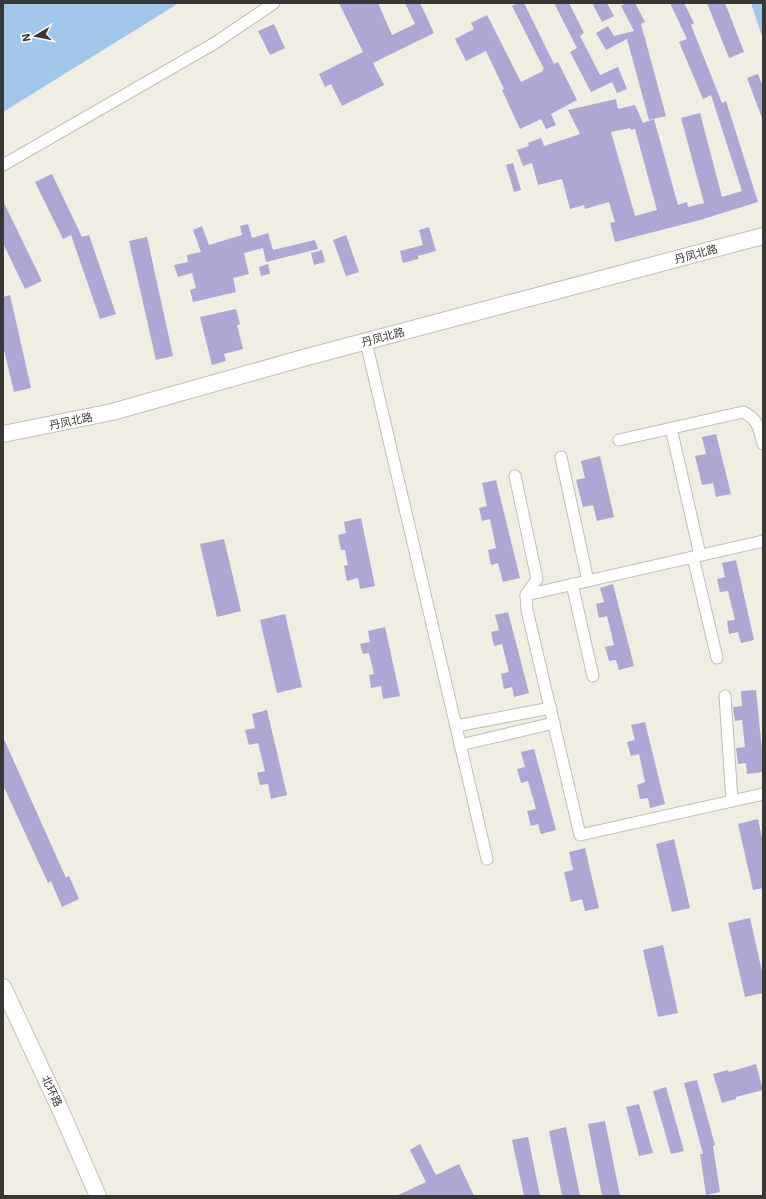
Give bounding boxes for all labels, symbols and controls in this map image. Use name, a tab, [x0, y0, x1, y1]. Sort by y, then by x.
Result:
north arrow	[16, 16, 56, 56]
text: N	[20, 32, 34, 43]
street label: 丹凤北路	[673, 243, 719, 266]
street label: 丹凤北路	[360, 326, 406, 349]
street label: 丹凤北路	[48, 411, 94, 432]
street label: 北环路	[39, 1074, 64, 1109]

